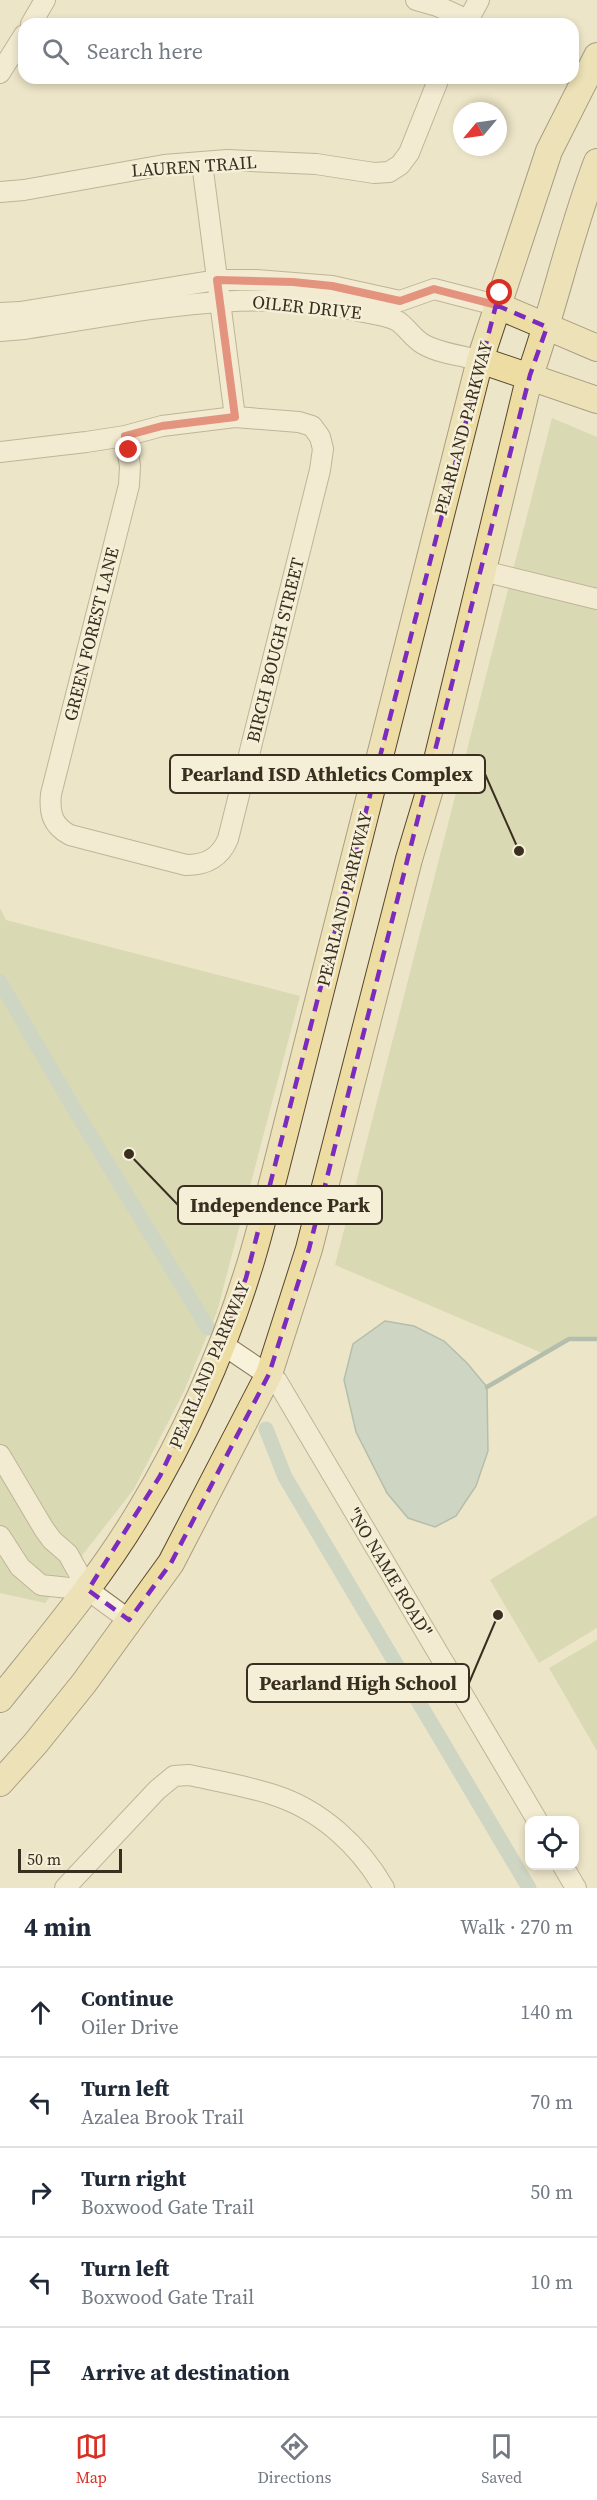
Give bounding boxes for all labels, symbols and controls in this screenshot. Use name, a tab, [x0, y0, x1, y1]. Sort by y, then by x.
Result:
search box	[18, 18, 579, 84]
icon: search	[39, 35, 72, 68]
text: Search here	[87, 36, 203, 66]
north arrow	[453, 102, 507, 156]
street label: LAUREN TRAIL	[130, 149, 258, 183]
route start	[486, 279, 512, 305]
street label: OILER DRIVE	[251, 289, 363, 325]
street label: PEARLAND PARKWAY	[428, 338, 498, 518]
route end	[115, 436, 141, 462]
street label: GREEN FOREST LANE	[57, 544, 125, 723]
street label: BIRCH BOUGH STREET	[240, 555, 310, 745]
callout: Pearland ISD Athletics Complex	[170, 755, 485, 793]
text: Pearland ISD Athletics Complex	[181, 760, 473, 788]
street label: PEARLAND PARKWAY	[310, 808, 378, 989]
callout: Independence Park	[178, 1186, 382, 1224]
text: Independence Park	[190, 1191, 370, 1219]
street label: PEARLAND PARKWAY	[162, 1277, 256, 1452]
street label: "NO NAME ROAD"	[342, 1503, 438, 1641]
callout: Pearland High School	[247, 1664, 469, 1702]
text: Pearland High School	[259, 1669, 457, 1697]
map controls	[525, 1816, 579, 1870]
button: locate	[525, 1816, 579, 1870]
scale bar	[18, 1846, 122, 1874]
text: 50 m	[27, 1848, 61, 1870]
text: 4 min	[24, 1909, 91, 1945]
text: Walk · 270 m	[460, 1913, 573, 1941]
text: Continue	[81, 1983, 174, 2013]
icon: ahead	[24, 1996, 57, 2029]
text: 140 m	[520, 1998, 573, 2026]
text: Oiler Drive	[81, 2013, 179, 2041]
text: Turn left	[81, 2073, 169, 2103]
icon: left	[24, 2086, 57, 2119]
text: 70 m	[530, 2088, 573, 2116]
text: Azalea Brook Trail	[81, 2103, 244, 2131]
text: Turn right	[81, 2163, 186, 2193]
icon: right	[24, 2176, 57, 2209]
text: 50 m	[530, 2178, 573, 2206]
text: Boxwood Gate Trail	[81, 2193, 254, 2221]
text: Turn left	[81, 2253, 169, 2283]
icon: left	[24, 2266, 57, 2299]
text: 10 m	[530, 2268, 573, 2296]
text: Boxwood Gate Trail	[81, 2283, 254, 2311]
icon: arrive	[24, 2356, 57, 2389]
text: Arrive at destination	[81, 2357, 290, 2387]
tab: Map	[75, 2430, 108, 2488]
tab: Directions	[257, 2430, 332, 2488]
tab: Saved	[481, 2430, 522, 2488]

